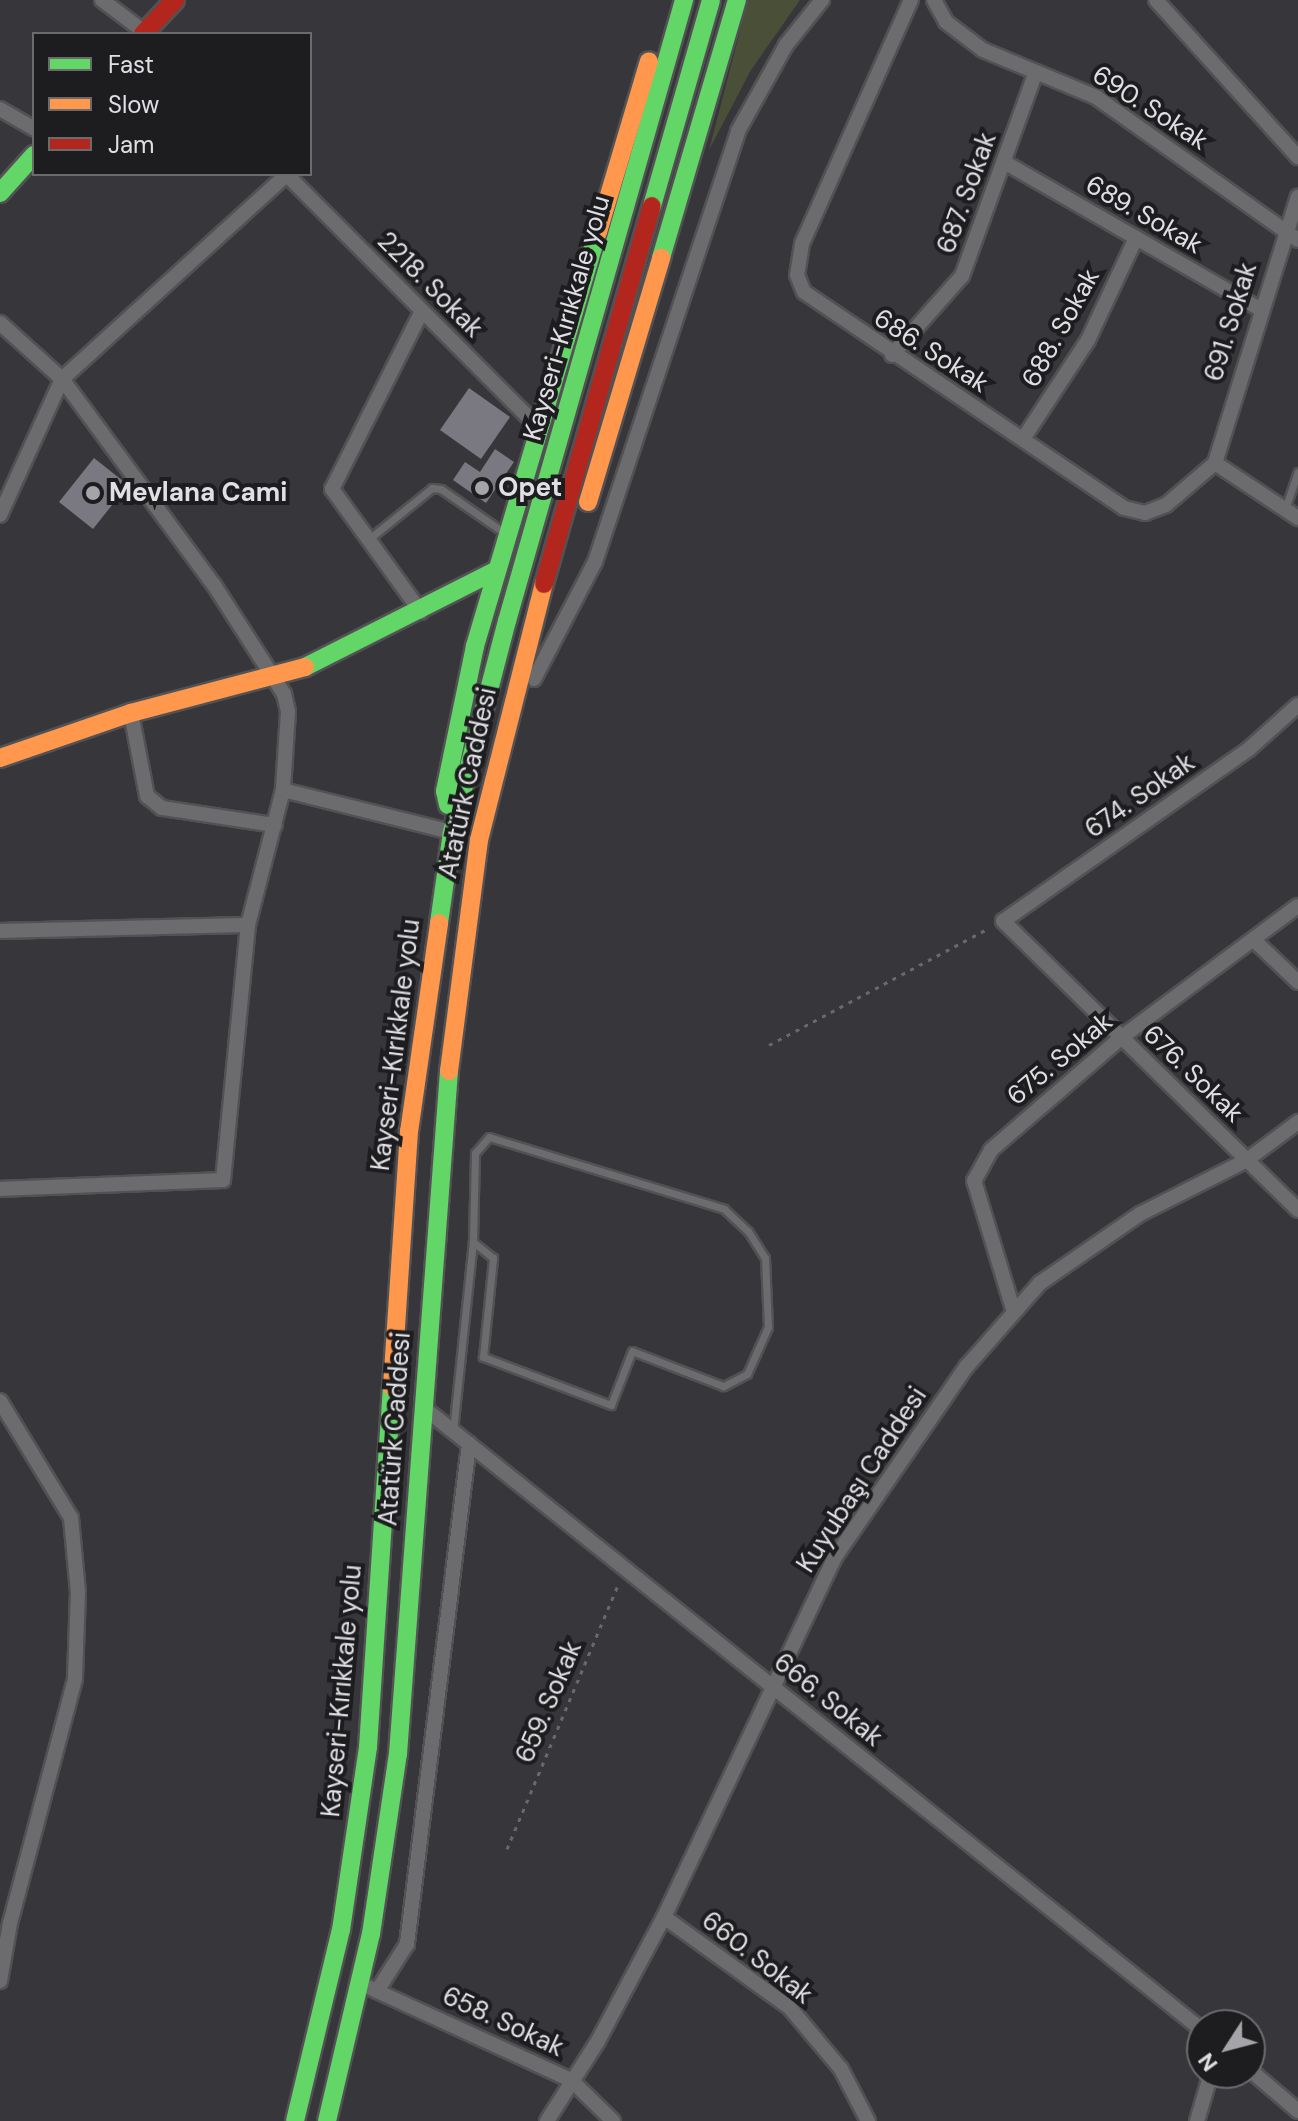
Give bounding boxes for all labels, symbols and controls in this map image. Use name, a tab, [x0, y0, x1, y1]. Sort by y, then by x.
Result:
legend	[32, 32, 312, 176]
text: Fast	[108, 49, 154, 80]
street label: 690. Sokak	[1086, 59, 1214, 157]
text: Slow	[108, 89, 159, 120]
street label: 687. Sokak	[931, 128, 1003, 258]
text: Jam	[108, 129, 154, 160]
street label: 689. Sokak	[1080, 169, 1208, 261]
street label: Kayseri-Kırıkkale yolu	[517, 192, 617, 444]
street label: 2218. Sokak	[371, 226, 489, 344]
street label: 691. Sokak	[1198, 259, 1264, 385]
street label: 688. Sokak	[1016, 263, 1106, 393]
street label: 686. Sokak	[868, 302, 994, 400]
place label: Opet	[498, 472, 562, 504]
place label: Mevlana Cami	[109, 477, 287, 509]
marker: Opet	[473, 479, 491, 497]
marker: Mevlana Cami	[84, 484, 102, 502]
street label: Atatürk Caddesi	[433, 685, 503, 881]
street label: 674. Sokak	[1079, 747, 1201, 845]
street label: Kayseri-Kırıkkale yolu	[365, 917, 427, 1173]
street label: 675. Sokak	[1001, 1006, 1119, 1112]
street label: 676. Sokak	[1136, 1019, 1250, 1129]
street label: Atatürk Caddesi	[373, 1331, 417, 1527]
street label: Kuyubaşı Caddesi	[790, 1382, 934, 1578]
street label: Kayseri-Kırıkkale yolu	[315, 1563, 369, 1819]
street label: 659. Sokak	[509, 1636, 589, 1768]
street label: 666. Sokak	[767, 1647, 889, 1753]
street label: 660. Sokak	[695, 1905, 819, 2011]
street label: 658. Sokak	[437, 1980, 569, 2064]
north arrow	[1186, 2009, 1266, 2089]
text: N	[1191, 2047, 1224, 2077]

